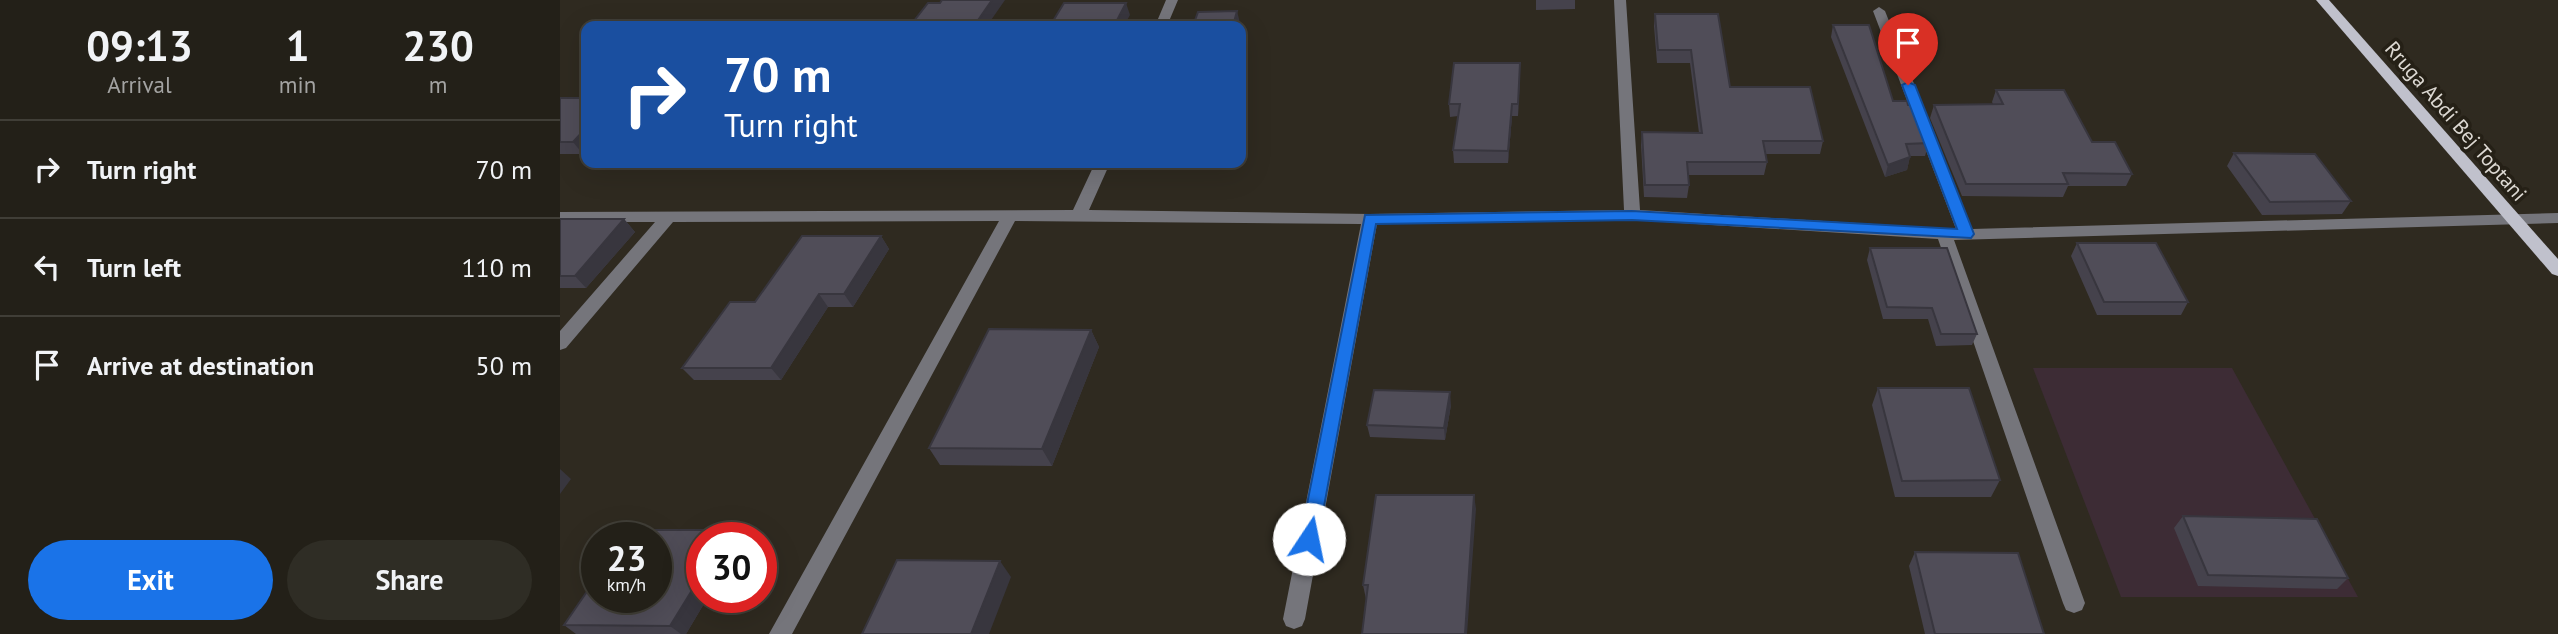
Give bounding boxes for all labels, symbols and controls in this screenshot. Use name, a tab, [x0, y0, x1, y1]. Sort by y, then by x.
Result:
pin	[1878, 13, 1938, 85]
text: 09:13	[86, 18, 193, 73]
text: 1	[286, 18, 309, 73]
text: 230	[402, 18, 474, 73]
icon: arrive	[1889, 24, 1927, 62]
street label: Rruga Abdi Bej Toptani	[2379, 35, 2533, 207]
text: 70 m	[724, 42, 831, 106]
icon: right	[609, 49, 700, 140]
text: Arrival	[107, 70, 172, 99]
text: min	[279, 70, 316, 99]
text: m	[429, 70, 447, 99]
text: Turn right	[724, 104, 858, 146]
icon: right	[28, 150, 66, 188]
text: Turn right	[87, 153, 196, 186]
text: 70 m	[476, 153, 532, 186]
icon: left	[28, 248, 66, 286]
text: Turn left	[87, 251, 181, 284]
text: 110 m	[461, 251, 532, 284]
icon: arrive	[28, 346, 66, 384]
text: Arrive at destination	[87, 349, 314, 382]
text: 50 m	[476, 349, 532, 382]
position arrow	[1272, 502, 1346, 576]
speed limit sign: 30	[686, 522, 777, 613]
text: 23	[607, 535, 646, 581]
button: Exit	[28, 540, 273, 620]
button: Share	[287, 540, 532, 620]
text: km/h	[607, 573, 646, 596]

